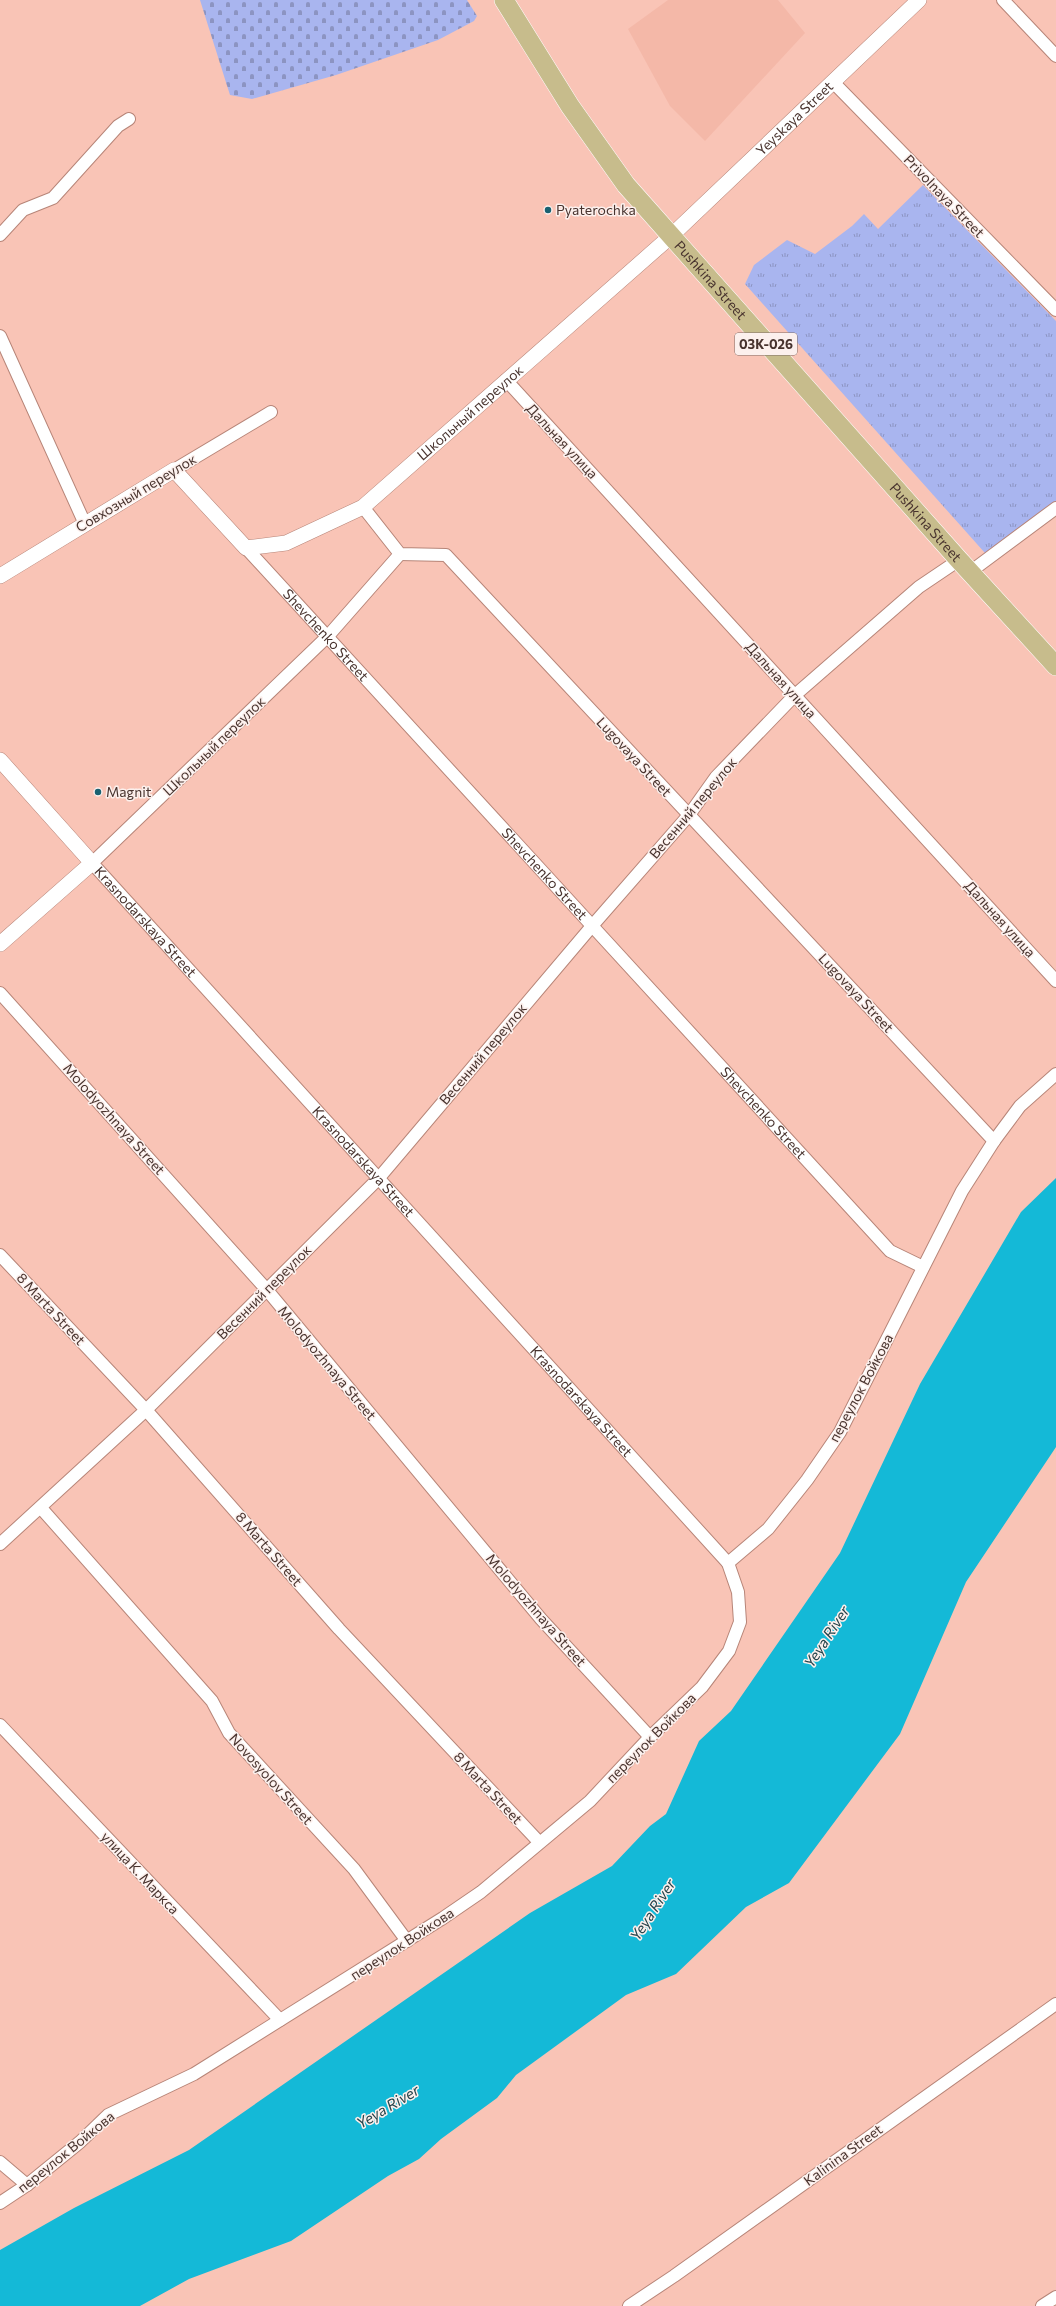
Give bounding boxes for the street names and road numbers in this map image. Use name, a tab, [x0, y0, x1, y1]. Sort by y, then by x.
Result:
street label: Yeyskaya Street	[752, 77, 837, 159]
street label: Privolnaya Street	[900, 151, 988, 241]
street label: Pushkina Street	[671, 237, 751, 323]
road number: 03К-026	[735, 333, 797, 355]
street label: Школьный переулок	[413, 361, 527, 464]
street label: Дальная улица	[523, 399, 602, 482]
street label: Совхозный переулок	[72, 450, 200, 535]
street label: Pushkina Street	[887, 479, 966, 565]
street label: Shevchenko Street	[280, 585, 373, 684]
street label: Дальная улица	[743, 638, 820, 721]
street label: Школьный переулок	[159, 692, 269, 799]
street label: Lugovaya Street	[593, 713, 676, 800]
street label: Весенний переулок	[645, 753, 740, 862]
street label: Shevchenko Street	[499, 824, 591, 923]
street label: Krasnodarskaya Street	[91, 863, 201, 981]
street label: Дальная улица	[962, 877, 1039, 960]
street label: Lugovaya Street	[815, 949, 898, 1036]
street label: Весенний переулок	[435, 999, 530, 1108]
street label: Molodyozhnaya Street	[60, 1059, 169, 1178]
street label: Shevchenko Street	[717, 1063, 810, 1162]
street label: Krasnodarskaya Street	[309, 1102, 418, 1220]
street label: Весенний переулок	[213, 1240, 315, 1343]
street label: 8 Marta Street	[14, 1269, 89, 1349]
street label: Molodyozhnaya Street	[275, 1302, 380, 1423]
street label: переулок Войкова	[825, 1331, 896, 1445]
street label: Krasnodarskaya Street	[527, 1342, 636, 1460]
street label: 8 Marta Street	[233, 1508, 306, 1589]
street label: Molodyozhnaya Street	[483, 1550, 590, 1670]
street label: переулок Войкова	[602, 1689, 699, 1786]
street label: Novosyolov Street	[226, 1730, 317, 1828]
street label: 8 Marta Street	[451, 1748, 526, 1828]
street label: улица К. Маркса	[98, 1828, 183, 1917]
street label: переулок Войкова	[347, 1904, 457, 1983]
street label: переулок Войкова	[14, 2107, 118, 2196]
street label: Kalinina Street	[800, 2120, 886, 2189]

